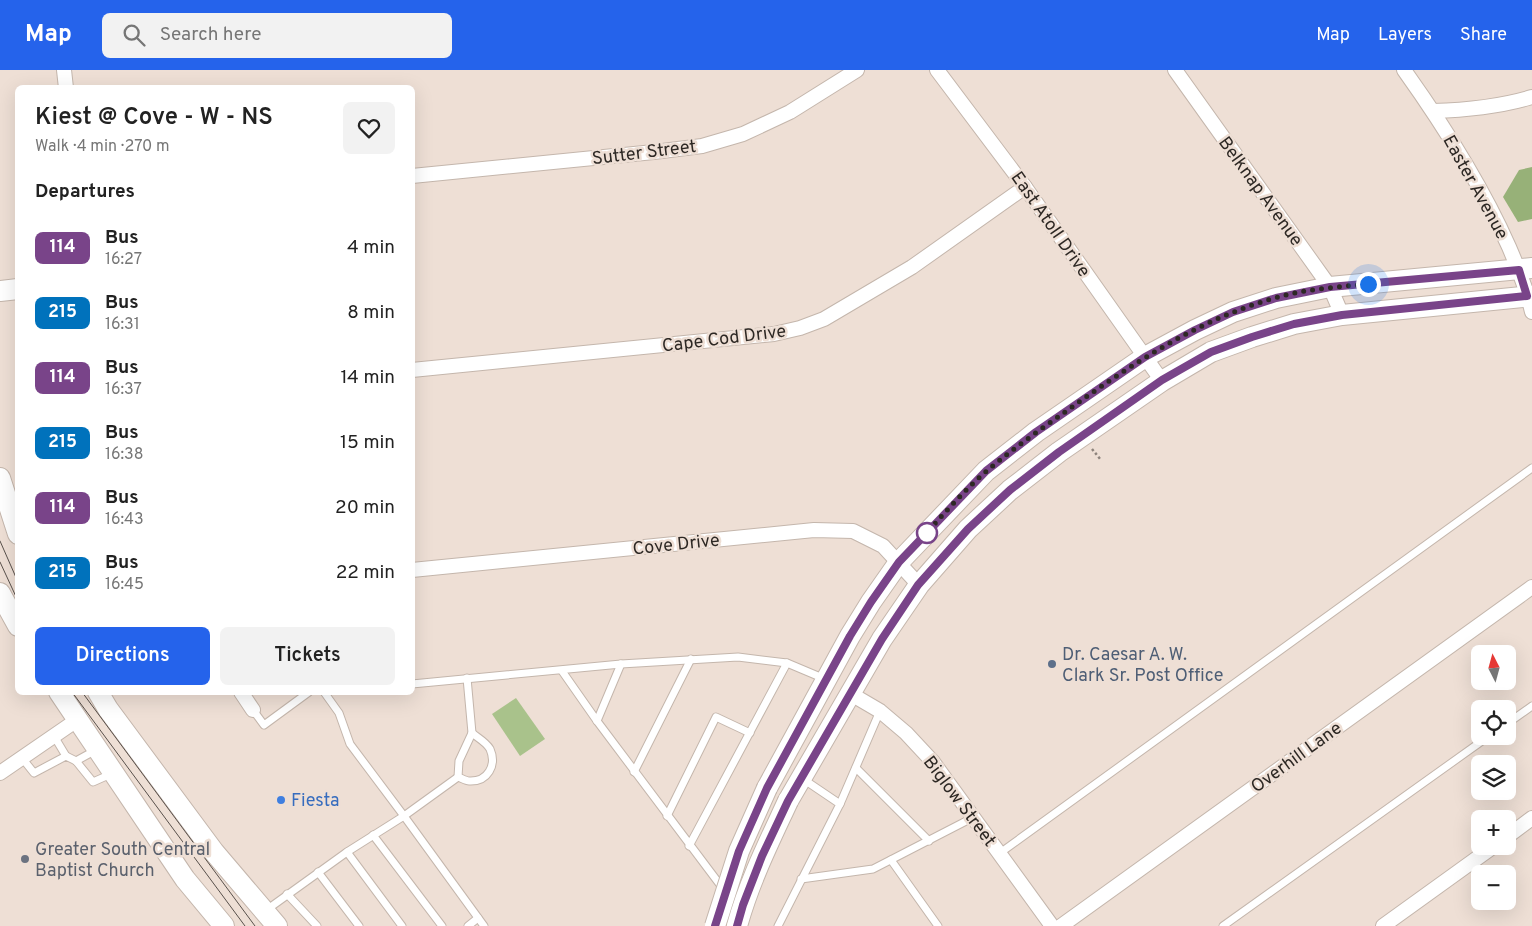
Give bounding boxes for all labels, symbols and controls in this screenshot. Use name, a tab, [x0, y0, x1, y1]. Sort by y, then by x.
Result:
search box	[102, 13, 452, 58]
text: Map	[25, 20, 72, 50]
icon: search	[120, 21, 148, 49]
text: Search here	[160, 23, 261, 47]
text: Map	[1316, 24, 1350, 47]
text: Layers	[1378, 24, 1432, 47]
text: Share	[1460, 24, 1507, 47]
button: heart	[343, 102, 395, 154]
text: Kiest @ Cove - W - NS	[35, 103, 273, 133]
street label: Easter Avenue	[1437, 132, 1513, 244]
street label: Belknap Avenue	[1212, 133, 1307, 251]
street label: Sutter Street	[591, 136, 698, 171]
text: Walk · 4 min · 270 m	[35, 137, 170, 157]
street label: East Atoll Drive	[1005, 168, 1095, 282]
text: Departures	[35, 180, 135, 204]
text: Bus	[105, 226, 139, 250]
text: 114	[50, 236, 75, 259]
text: 4 min	[347, 236, 395, 260]
text: 16:27	[105, 250, 142, 270]
your location	[1356, 272, 1381, 297]
text: Bus	[105, 291, 139, 315]
text: 215	[48, 301, 77, 324]
text: 8 min	[347, 301, 395, 325]
text: 16:31	[105, 315, 140, 335]
street label: Cape Cod Drive	[661, 320, 788, 359]
text: Bus	[105, 356, 139, 380]
text: 114	[50, 366, 75, 389]
text: 14 min	[340, 366, 395, 390]
text: 16:37	[105, 380, 142, 400]
text: Bus	[105, 421, 139, 445]
text: 215	[48, 431, 77, 454]
text: 15 min	[340, 431, 395, 455]
text: 16:38	[105, 445, 144, 465]
text: Bus	[105, 486, 139, 510]
text: 114	[50, 496, 75, 519]
text: 20 min	[335, 496, 395, 520]
text: 16:43	[105, 510, 144, 530]
unlabelled marker	[916, 522, 938, 544]
street label: Cove Drive	[632, 529, 721, 561]
text: Bus	[105, 551, 139, 575]
text: 215	[48, 561, 77, 584]
text: 22 min	[336, 561, 395, 585]
text: 16:45	[105, 575, 144, 595]
button: Directions	[35, 627, 210, 685]
button: Tickets	[220, 627, 395, 685]
place label: Dr. Caesar A. W. Clark Sr. Post Office	[1062, 644, 1224, 688]
north arrow	[1471, 645, 1516, 690]
map controls	[1471, 645, 1516, 910]
marker: Dr. Caesar A. W. Clark Sr. Post Office	[1046, 658, 1058, 670]
button: locate	[1471, 700, 1516, 745]
street label: Overhill Lane	[1247, 717, 1347, 799]
street label: Biglow Street	[917, 752, 1000, 852]
button: layers	[1471, 755, 1516, 800]
place label: Fiesta	[291, 790, 340, 813]
marker: Fiesta	[275, 794, 287, 806]
button: +	[1471, 810, 1516, 855]
place label: Greater South Central Baptist Church	[35, 839, 210, 883]
marker: Greater South Central Baptist Church	[19, 853, 31, 865]
button: −	[1471, 865, 1516, 910]

